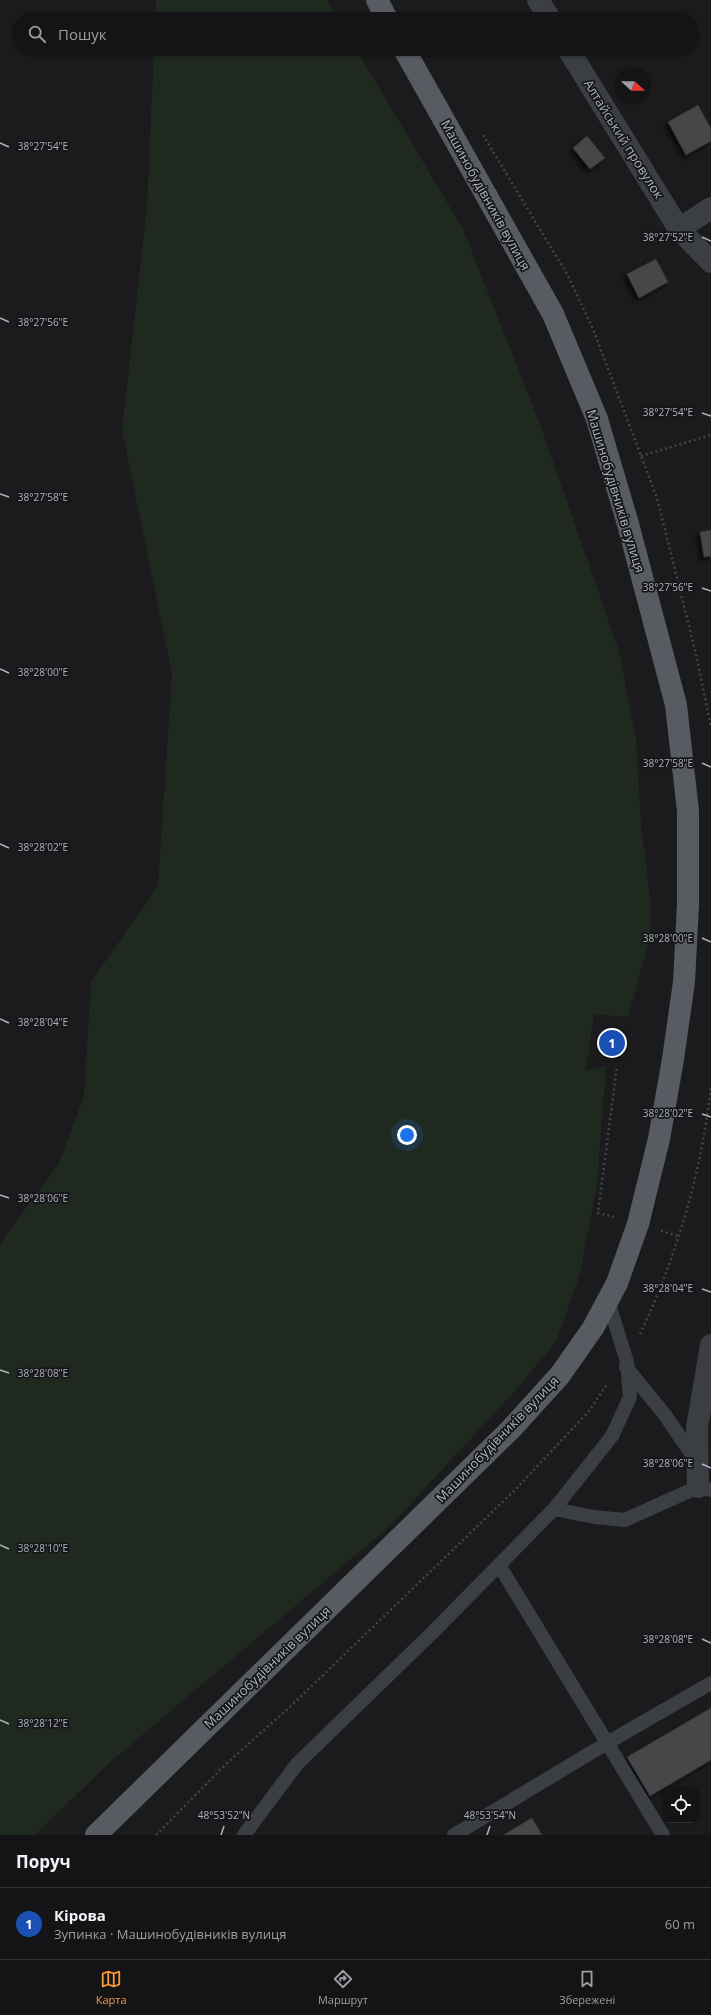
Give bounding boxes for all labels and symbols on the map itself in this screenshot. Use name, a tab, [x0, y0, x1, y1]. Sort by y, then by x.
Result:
north arrow	[615, 68, 651, 104]
street label: Алтайський провулок	[580, 76, 668, 202]
street label: Машинобудівників вулиця	[437, 116, 535, 274]
text: 38°27'54"E	[18, 139, 68, 153]
text: 38°27'52"E	[643, 230, 693, 244]
text: 38°27'56"E	[18, 315, 68, 329]
text: 38°27'54"E	[643, 405, 693, 419]
street label: Машинобудівників вулиця	[583, 407, 649, 575]
text: 38°27'58"E	[18, 490, 68, 504]
text: 38°27'56"E	[643, 580, 693, 594]
text: 38°28'00"E	[18, 665, 68, 679]
text: 38°27'58"E	[643, 756, 693, 770]
text: 38°28'02"E	[18, 840, 68, 854]
text: 38°28'00"E	[643, 931, 693, 945]
text: 38°28'04"E	[18, 1015, 68, 1029]
pin: 1	[599, 1028, 625, 1058]
text: 38°28'02"E	[643, 1106, 693, 1120]
your location	[397, 1125, 417, 1145]
text: 38°28'06"E	[18, 1191, 68, 1205]
text: 38°28'04"E	[643, 1281, 693, 1295]
text: 38°28'08"E	[18, 1366, 68, 1380]
street label: Машинобудівників вулиця	[432, 1372, 562, 1506]
text: 38°28'06"E	[643, 1456, 693, 1470]
text: 38°28'10"E	[18, 1541, 68, 1555]
street label: Машинобудівників вулиця	[200, 1602, 334, 1732]
text: 38°28'08"E	[643, 1632, 693, 1646]
text: 38°28'12"E	[18, 1716, 68, 1730]
text: 48°53'52"N	[198, 1808, 250, 1822]
text: 48°53'54"N	[464, 1808, 516, 1822]

